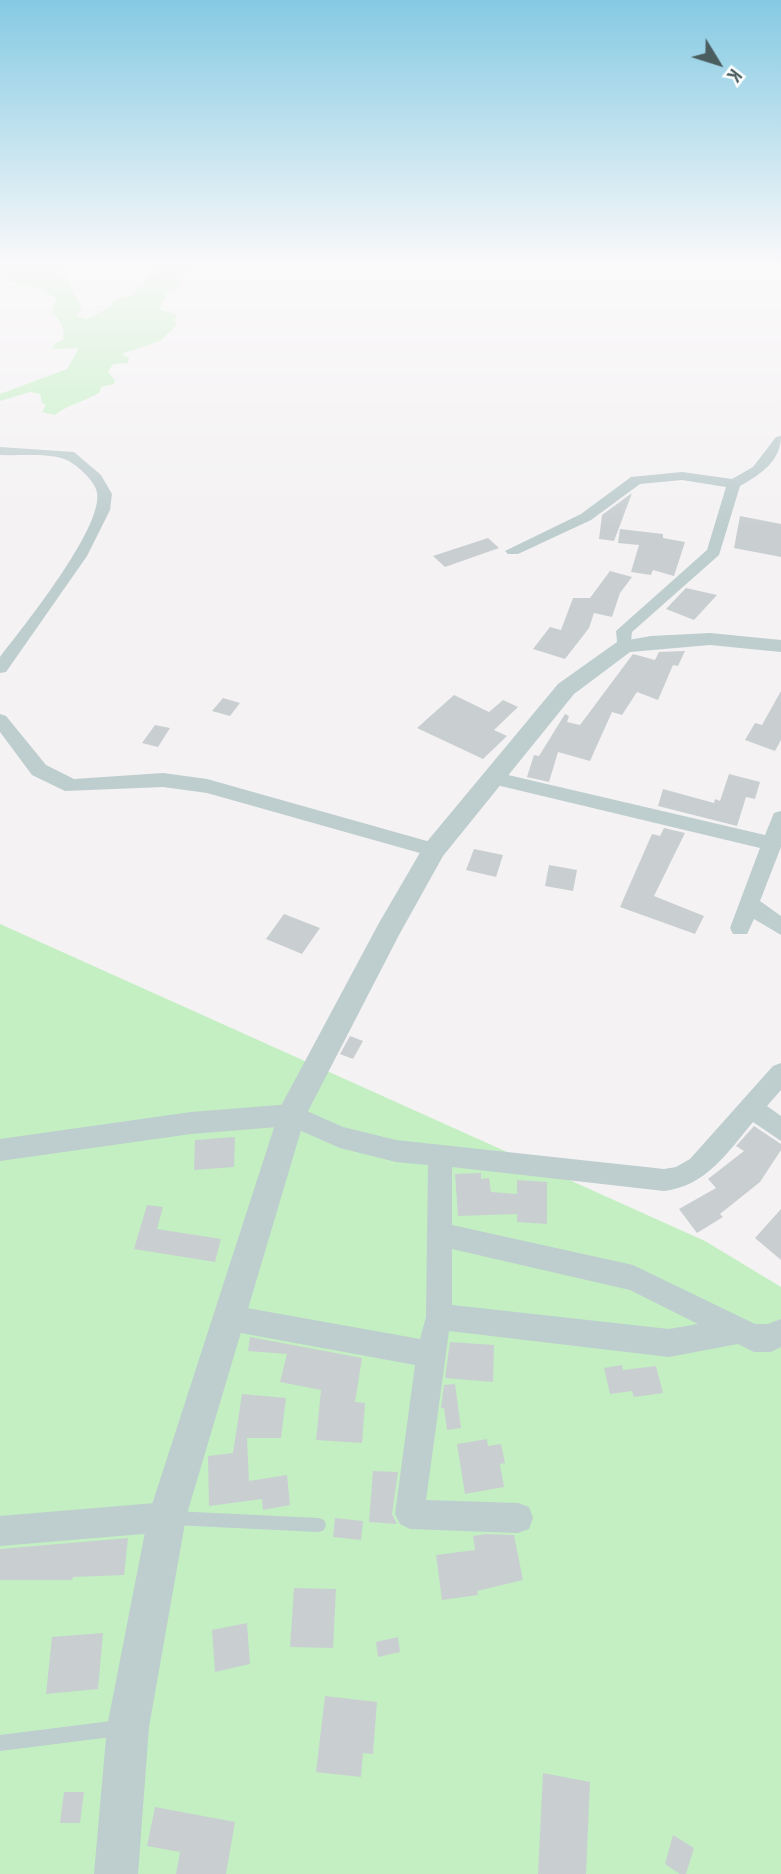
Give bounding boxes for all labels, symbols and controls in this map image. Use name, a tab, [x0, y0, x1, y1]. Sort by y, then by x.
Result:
north arrow	[683, 28, 753, 98]
text: K	[722, 65, 747, 87]

